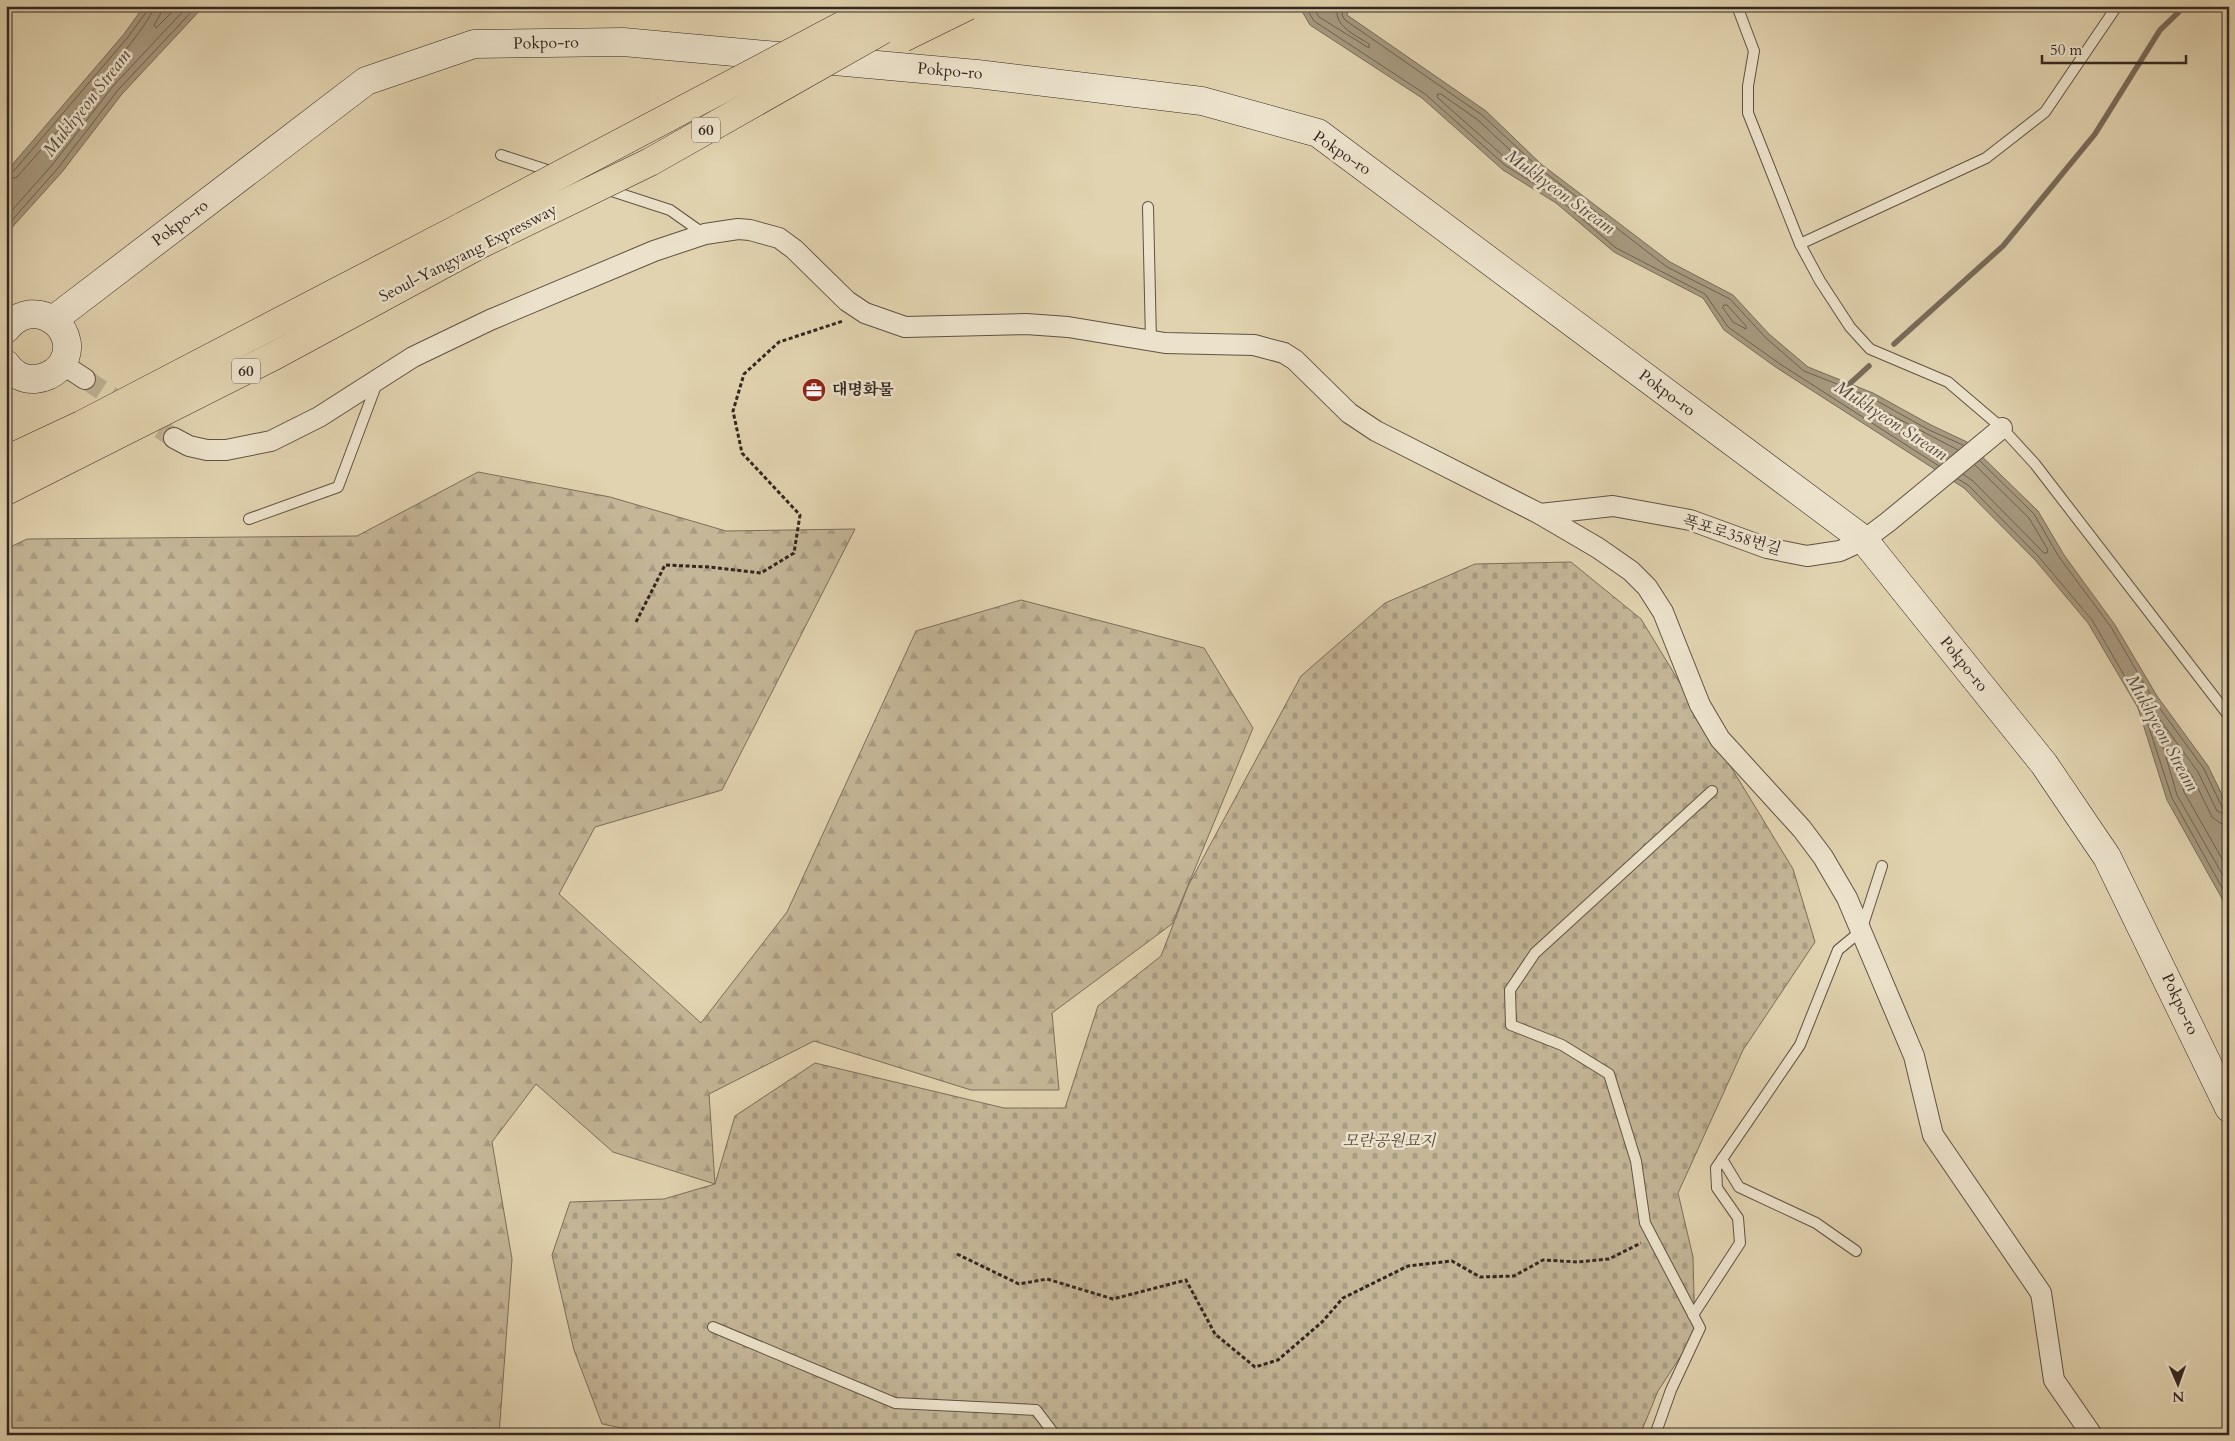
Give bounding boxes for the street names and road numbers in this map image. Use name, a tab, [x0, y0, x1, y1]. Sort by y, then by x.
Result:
street label: Pokpo-ro	[513, 31, 579, 55]
street label: Pokpo-ro	[916, 57, 984, 85]
road number: 60	[692, 118, 720, 142]
street label: Pokpo-ro	[1309, 126, 1376, 181]
street label: Pokpo-ro	[147, 194, 213, 251]
street label: Seoul-Yangyang Expressway	[375, 198, 561, 307]
road number: 60	[232, 358, 260, 384]
street label: Pokpo-ro	[1634, 365, 1700, 422]
street label: 폭포로358번길	[1680, 510, 1784, 560]
street label: Pokpo-ro	[1935, 632, 1993, 697]
street label: Pokpo-ro	[2156, 970, 2204, 1039]

